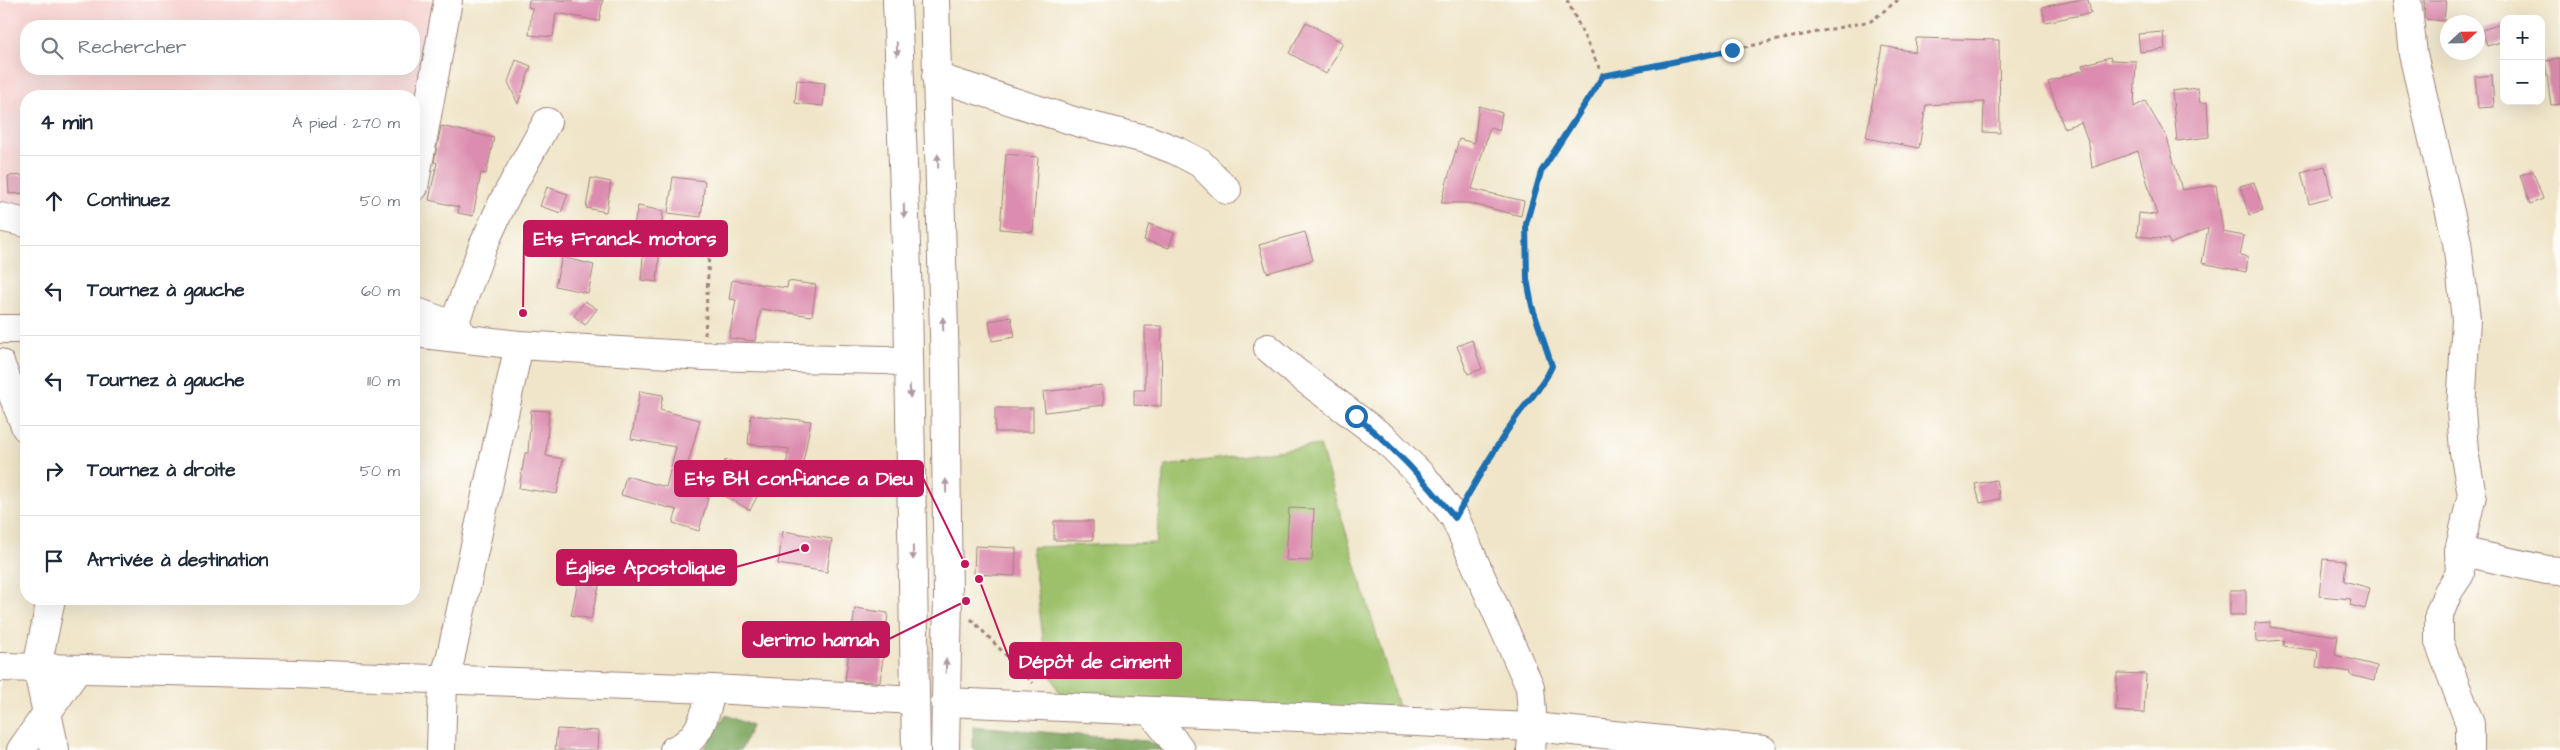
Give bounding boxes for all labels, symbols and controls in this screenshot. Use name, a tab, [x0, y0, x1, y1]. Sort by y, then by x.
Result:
north arrow	[2440, 15, 2485, 60]
map controls	[2500, 15, 2545, 105]
button: +	[2500, 15, 2545, 60]
search box	[20, 20, 420, 75]
icon: search	[38, 34, 66, 62]
text: Rechercher	[78, 34, 186, 61]
route end	[1721, 39, 1744, 62]
one-way arrow	[893, 41, 901, 57]
button: −	[2500, 60, 2545, 105]
text: 4 min	[40, 108, 93, 137]
text: À pied · 270 m	[292, 112, 400, 134]
one-way arrow	[934, 153, 942, 169]
icon: ahead	[40, 187, 68, 215]
text: Continuez	[87, 187, 170, 214]
text: 50 m	[360, 190, 400, 212]
one-way arrow	[901, 203, 909, 219]
callout: Ets Franck motors	[524, 221, 727, 256]
text: Ets Franck motors	[533, 225, 717, 253]
icon: left	[40, 277, 68, 305]
text: Tournez à gauche	[87, 277, 245, 304]
text: 60 m	[361, 280, 400, 302]
one-way arrow	[939, 316, 947, 332]
icon: left	[40, 367, 68, 395]
text: Tournez à gauche	[87, 367, 245, 394]
text: 110 m	[367, 370, 400, 392]
one-way arrow	[906, 383, 914, 399]
route start	[1345, 405, 1368, 428]
icon: right	[40, 457, 68, 485]
text: Tournez à droite	[87, 457, 235, 484]
text: 50 m	[360, 460, 400, 482]
callout: Ets BH confiance a Dieu	[675, 461, 923, 496]
text: Ets BH confiance a Dieu	[685, 465, 913, 493]
one-way arrow	[942, 478, 950, 494]
one-way arrow	[909, 546, 917, 562]
icon: arrive	[40, 547, 68, 575]
text: Arrivée à destination	[87, 547, 268, 574]
callout: Église Apostolique	[557, 550, 736, 585]
text: Église Apostolique	[566, 554, 726, 583]
callout: Jerimo hamah	[743, 622, 889, 657]
text: Jerimo hamah	[752, 626, 880, 654]
callout: Dépôt de ciment	[1010, 643, 1181, 678]
text: Dépôt de ciment	[1019, 648, 1172, 676]
one-way arrow	[942, 658, 950, 674]

